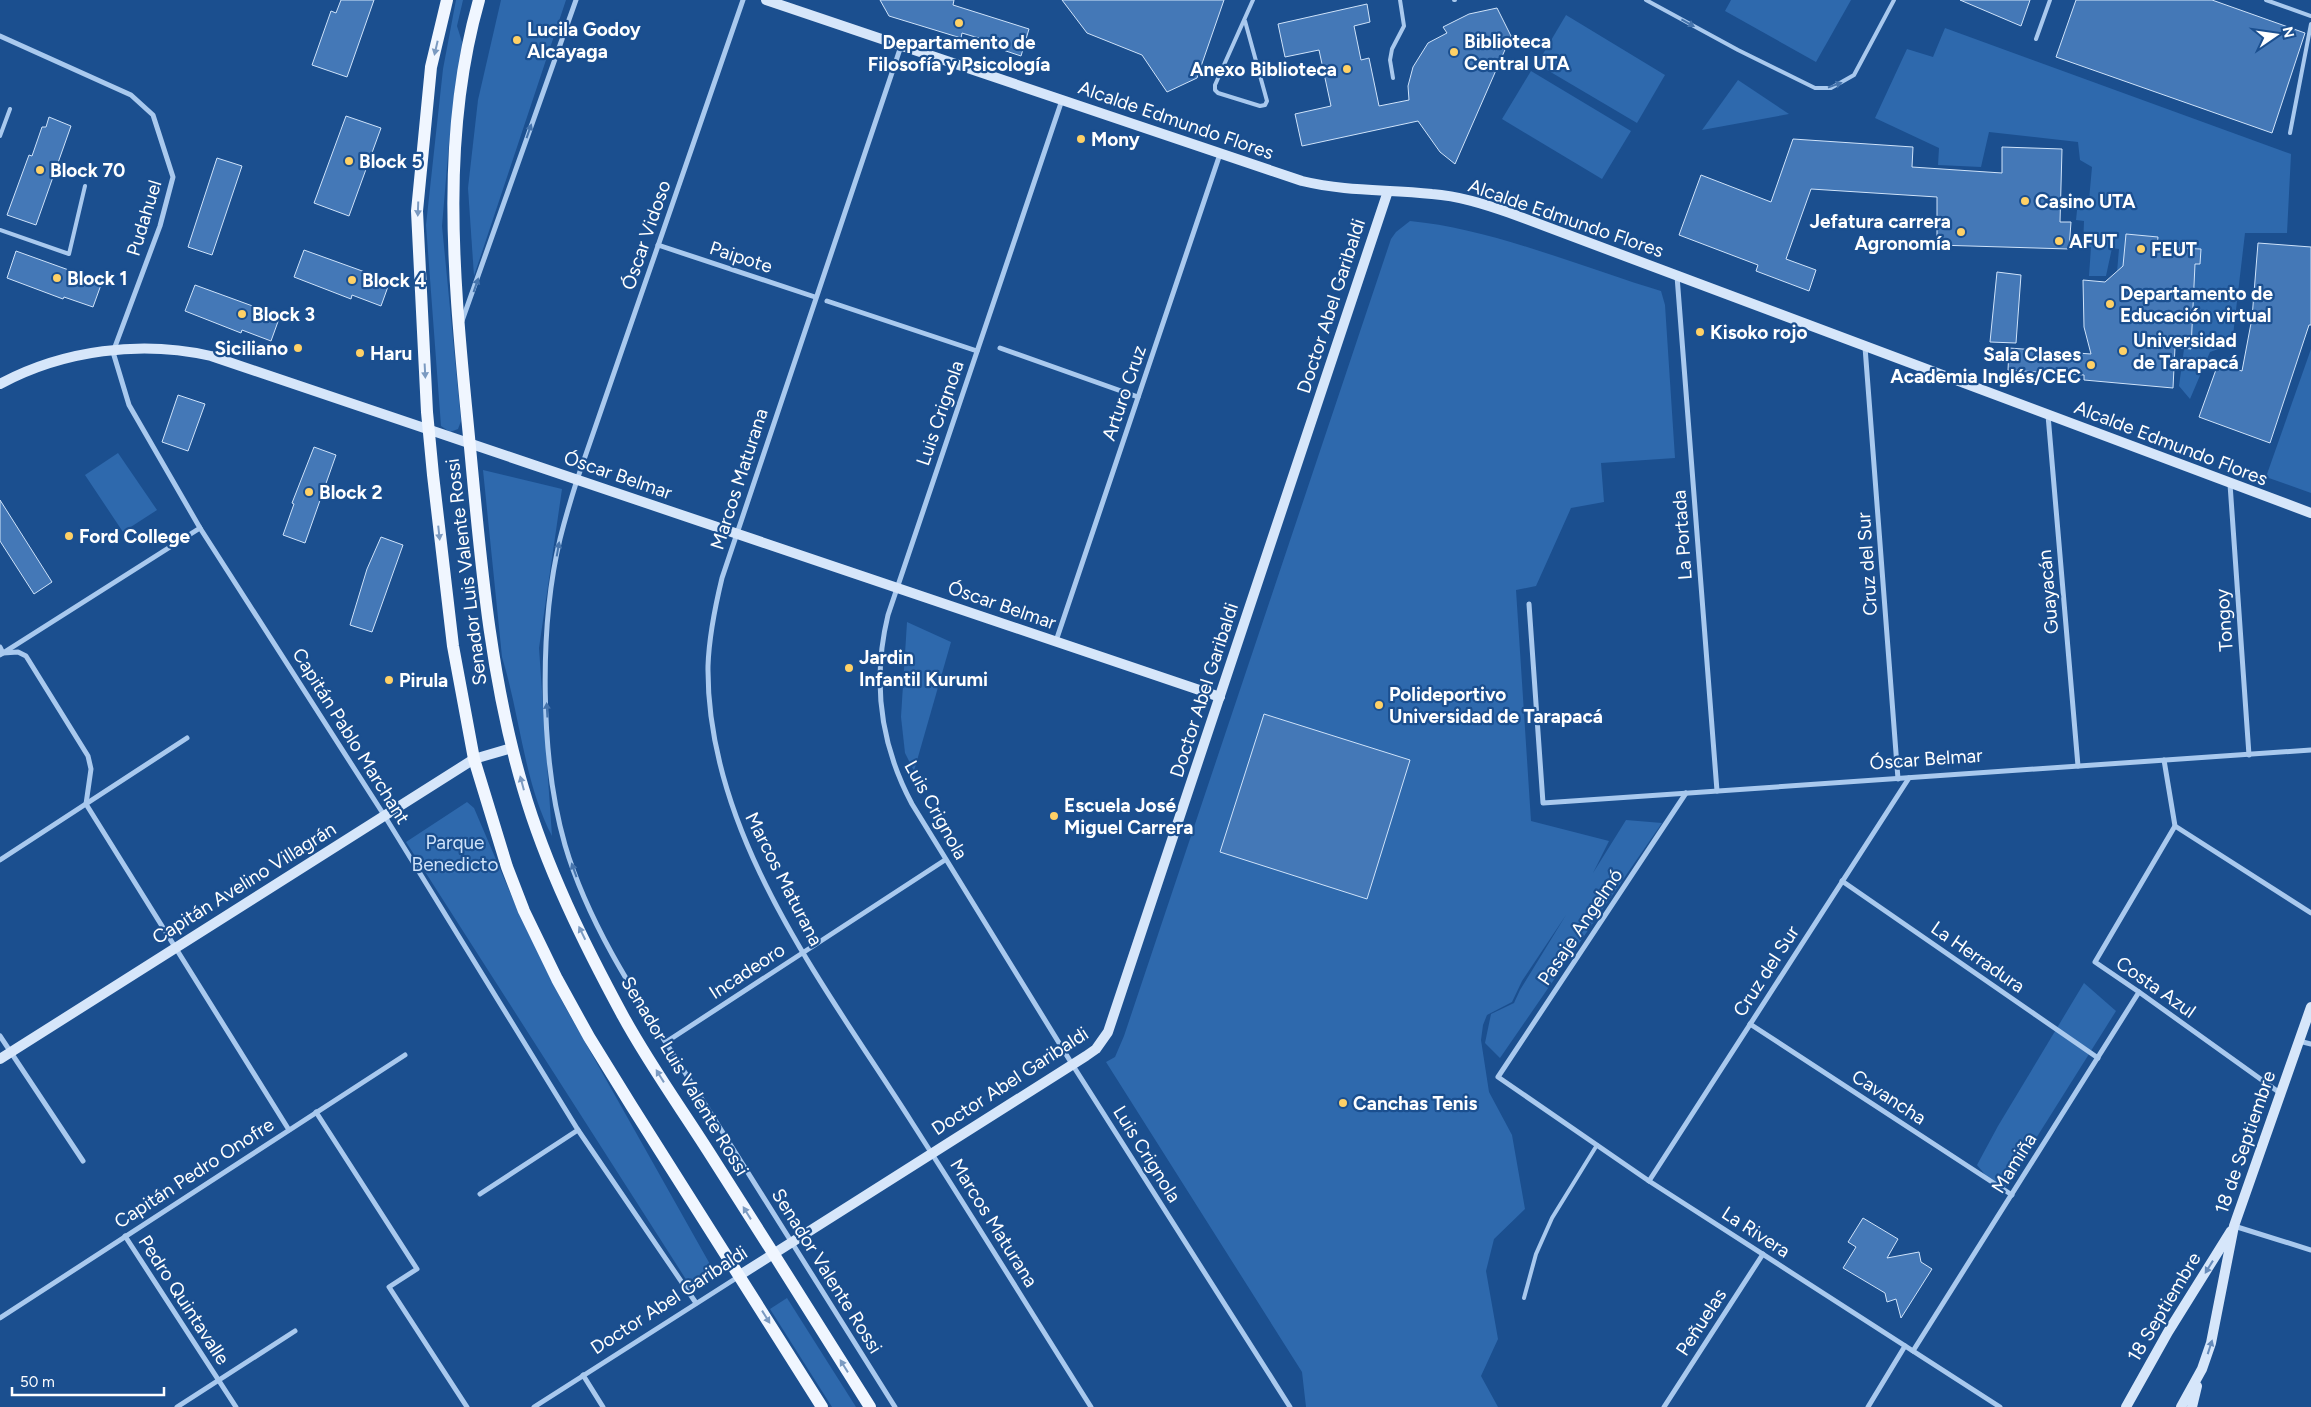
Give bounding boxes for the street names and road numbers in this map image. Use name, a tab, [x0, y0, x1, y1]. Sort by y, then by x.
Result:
street label: Alcalde Edmundo Flores	[1075, 76, 1277, 164]
street label: Alcalde Edmundo Flores	[1465, 174, 1667, 262]
street label: Pudahuel	[122, 177, 166, 259]
street label: Óscar Vidoso	[617, 177, 675, 293]
street label: Doctor Abel Garibaldi	[1292, 216, 1370, 396]
street label: Paipote	[707, 236, 775, 278]
street label: Arturo Cruz	[1097, 342, 1151, 444]
street label: Luis Crignola	[911, 357, 969, 469]
street label: Alcalde Edmundo Flores	[2071, 396, 2271, 491]
street label: Marcos Maturana	[705, 406, 773, 552]
street label: Óscar Belmar	[561, 446, 676, 504]
street label: Senador Luis Valente Rossi	[441, 457, 491, 687]
street label: La Portada	[1667, 489, 1697, 581]
street label: Cruz del Sur	[1852, 511, 1882, 617]
street label: Guayacán	[2033, 549, 2063, 635]
street label: Óscar Belmar	[945, 576, 1060, 634]
street label: Tongoy	[2210, 588, 2238, 652]
street label: Doctor Abel Garibaldi	[1165, 600, 1243, 780]
street label: Capitán Pablo Marchant	[287, 644, 415, 828]
street label: Óscar Belmar	[1869, 744, 1984, 774]
street label: Luis Crignola	[899, 756, 973, 864]
street label: Marcos Maturana	[740, 808, 828, 950]
street label: Capitán Avelino Villagrán	[148, 817, 340, 949]
street label: Pasaje Angelmó	[1533, 864, 1627, 990]
street label: La Herradura	[1927, 916, 2029, 998]
street label: Cruz del Sur	[1728, 921, 1804, 1021]
street label: Incadeoro	[705, 938, 789, 1004]
street label: Costa Azul	[2112, 951, 2200, 1023]
street label: Senador Luis Valente Rossi	[616, 972, 754, 1180]
street label: Doctor Abel Garibaldi	[927, 1022, 1093, 1140]
street label: Cavancha	[1848, 1065, 1930, 1129]
street label: 18 de Septiembre	[2210, 1067, 2280, 1217]
street label: Luis Crignola	[1108, 1101, 1186, 1207]
street label: Capitán Pedro Onofre	[110, 1113, 278, 1233]
street label: Mamiña	[1987, 1129, 2041, 1197]
street label: Marcos Maturana	[945, 1155, 1043, 1291]
street label: Senador Valente Rossi	[767, 1184, 887, 1358]
street label: La Rivera	[1718, 1201, 1794, 1263]
street label: Pedro Quintavalle	[134, 1231, 234, 1369]
street label: Doctor Abel Garibaldi	[586, 1241, 752, 1359]
street label: 18 Septiembre	[2122, 1248, 2206, 1366]
street label: Peñuelas	[1671, 1284, 1731, 1360]

